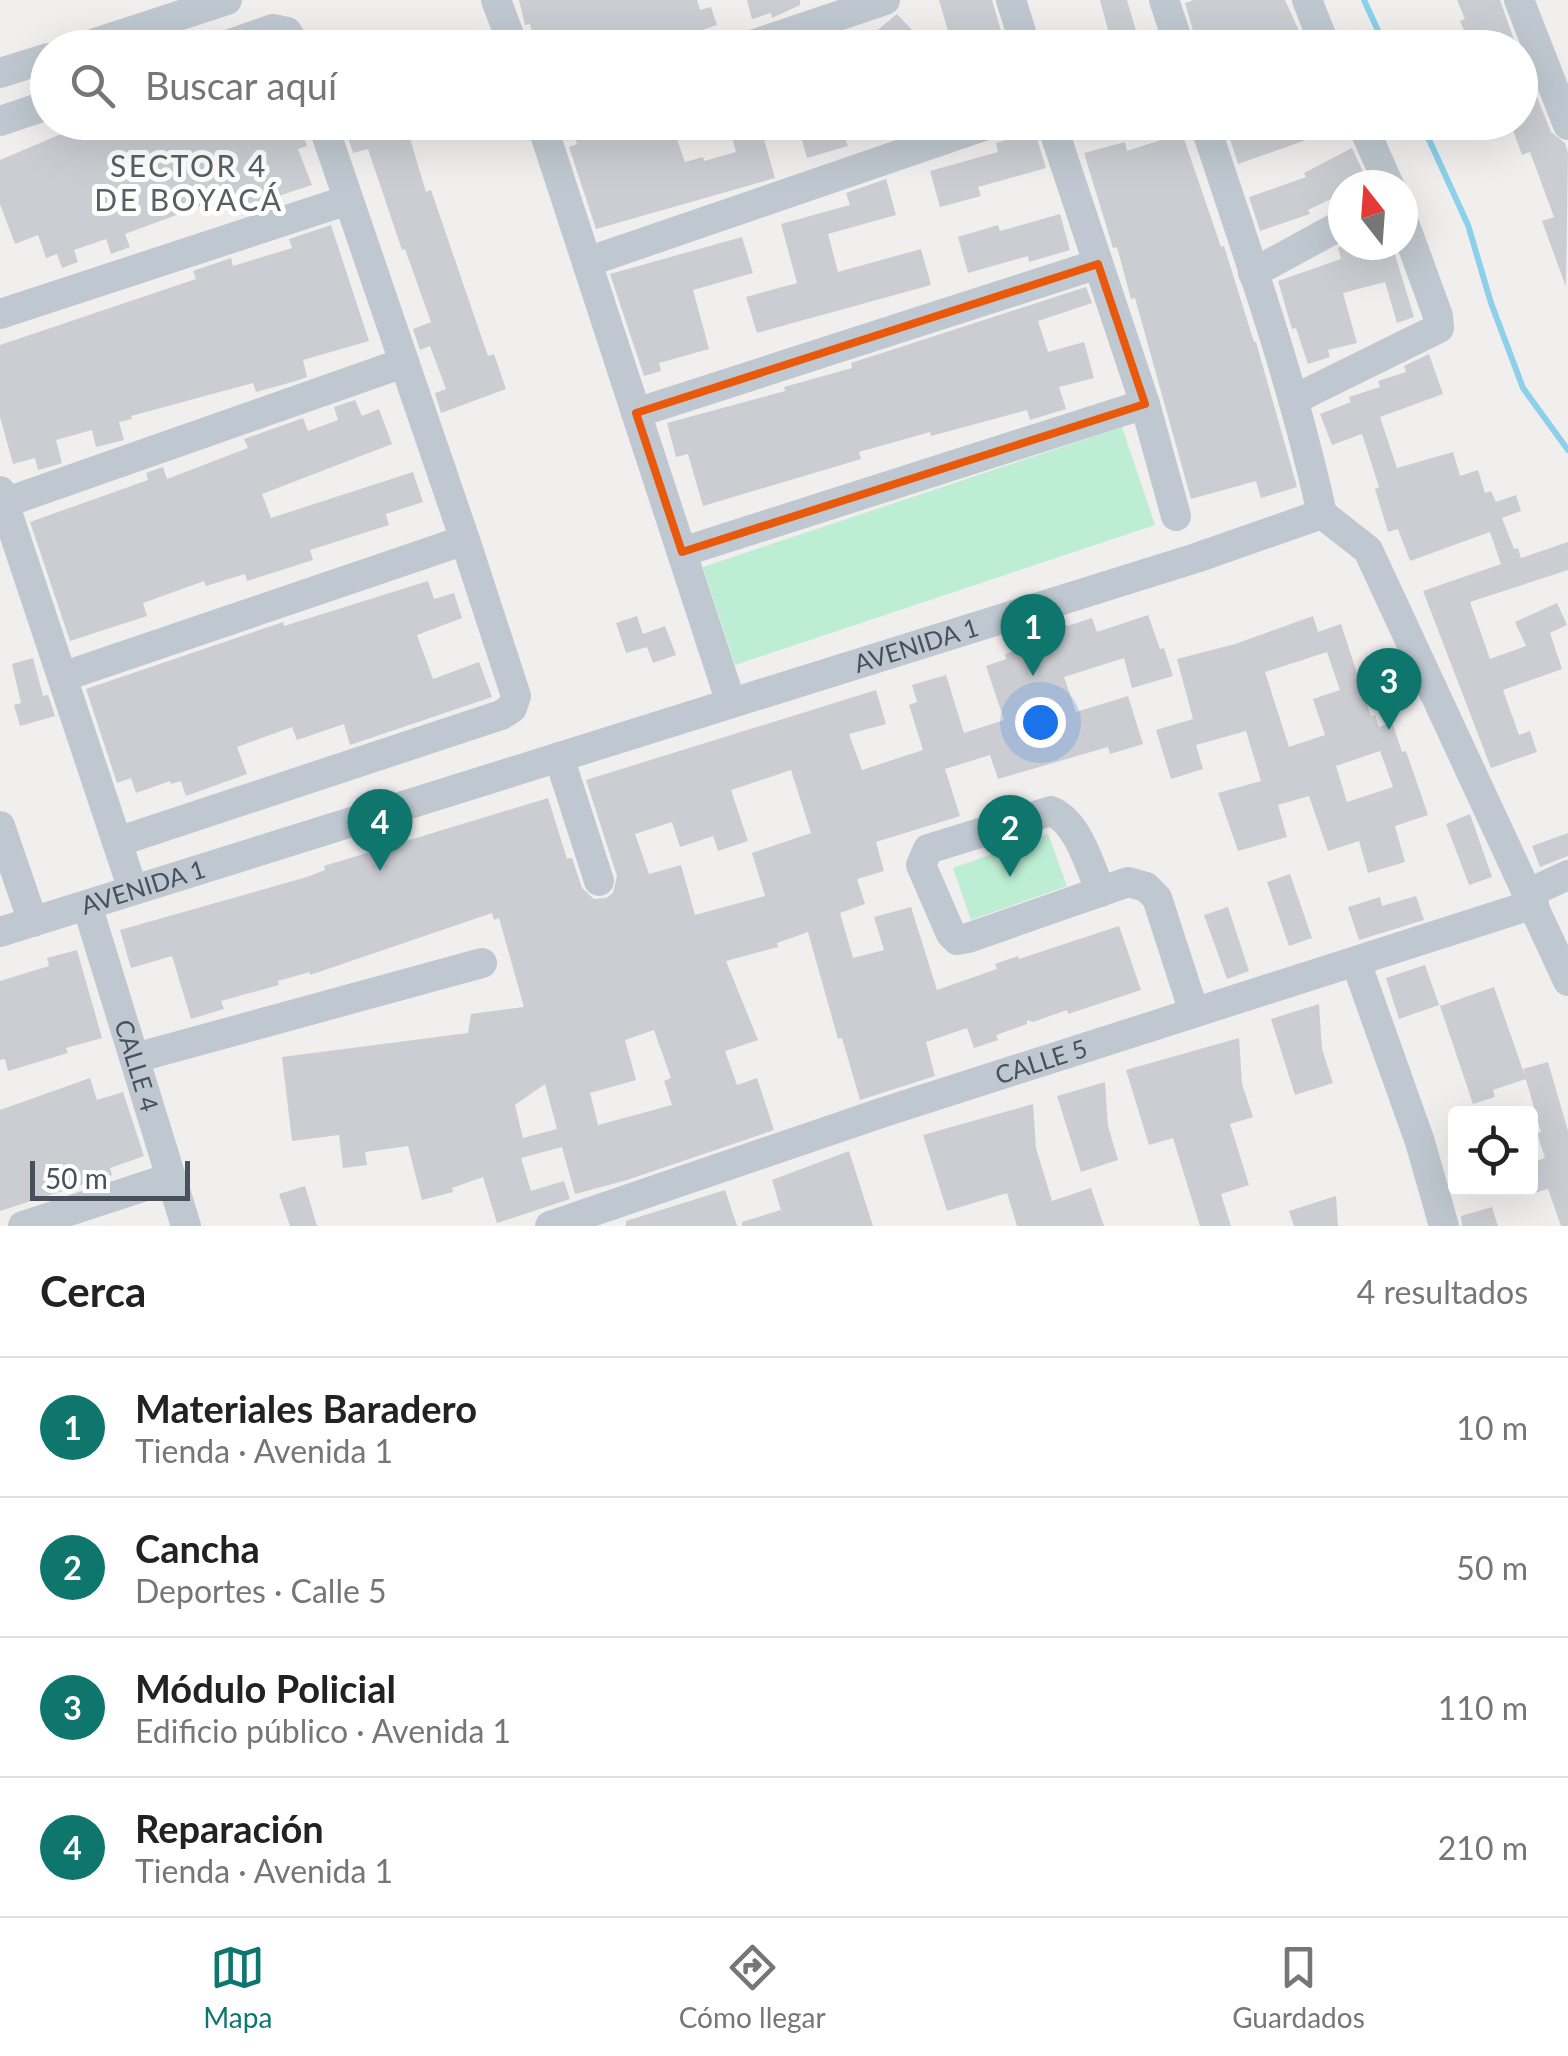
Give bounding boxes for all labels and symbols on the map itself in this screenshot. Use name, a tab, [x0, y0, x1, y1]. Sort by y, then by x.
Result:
district label: SECTOR 4 DE BOYACÁ	[94, 147, 284, 217]
north arrow	[1328, 170, 1418, 260]
pin: 1	[1000, 594, 1066, 676]
street label: AVENIDA 1	[850, 611, 982, 678]
pin: 3	[1356, 648, 1422, 730]
your location	[1015, 697, 1066, 748]
pin: 4	[348, 788, 412, 871]
pin: 2	[978, 794, 1042, 877]
street label: AVENIDA 1	[77, 853, 209, 920]
street label: CALLE 4	[109, 1016, 166, 1115]
street label: CALLE 5	[991, 1032, 1091, 1089]
scale bar	[30, 1156, 190, 1200]

